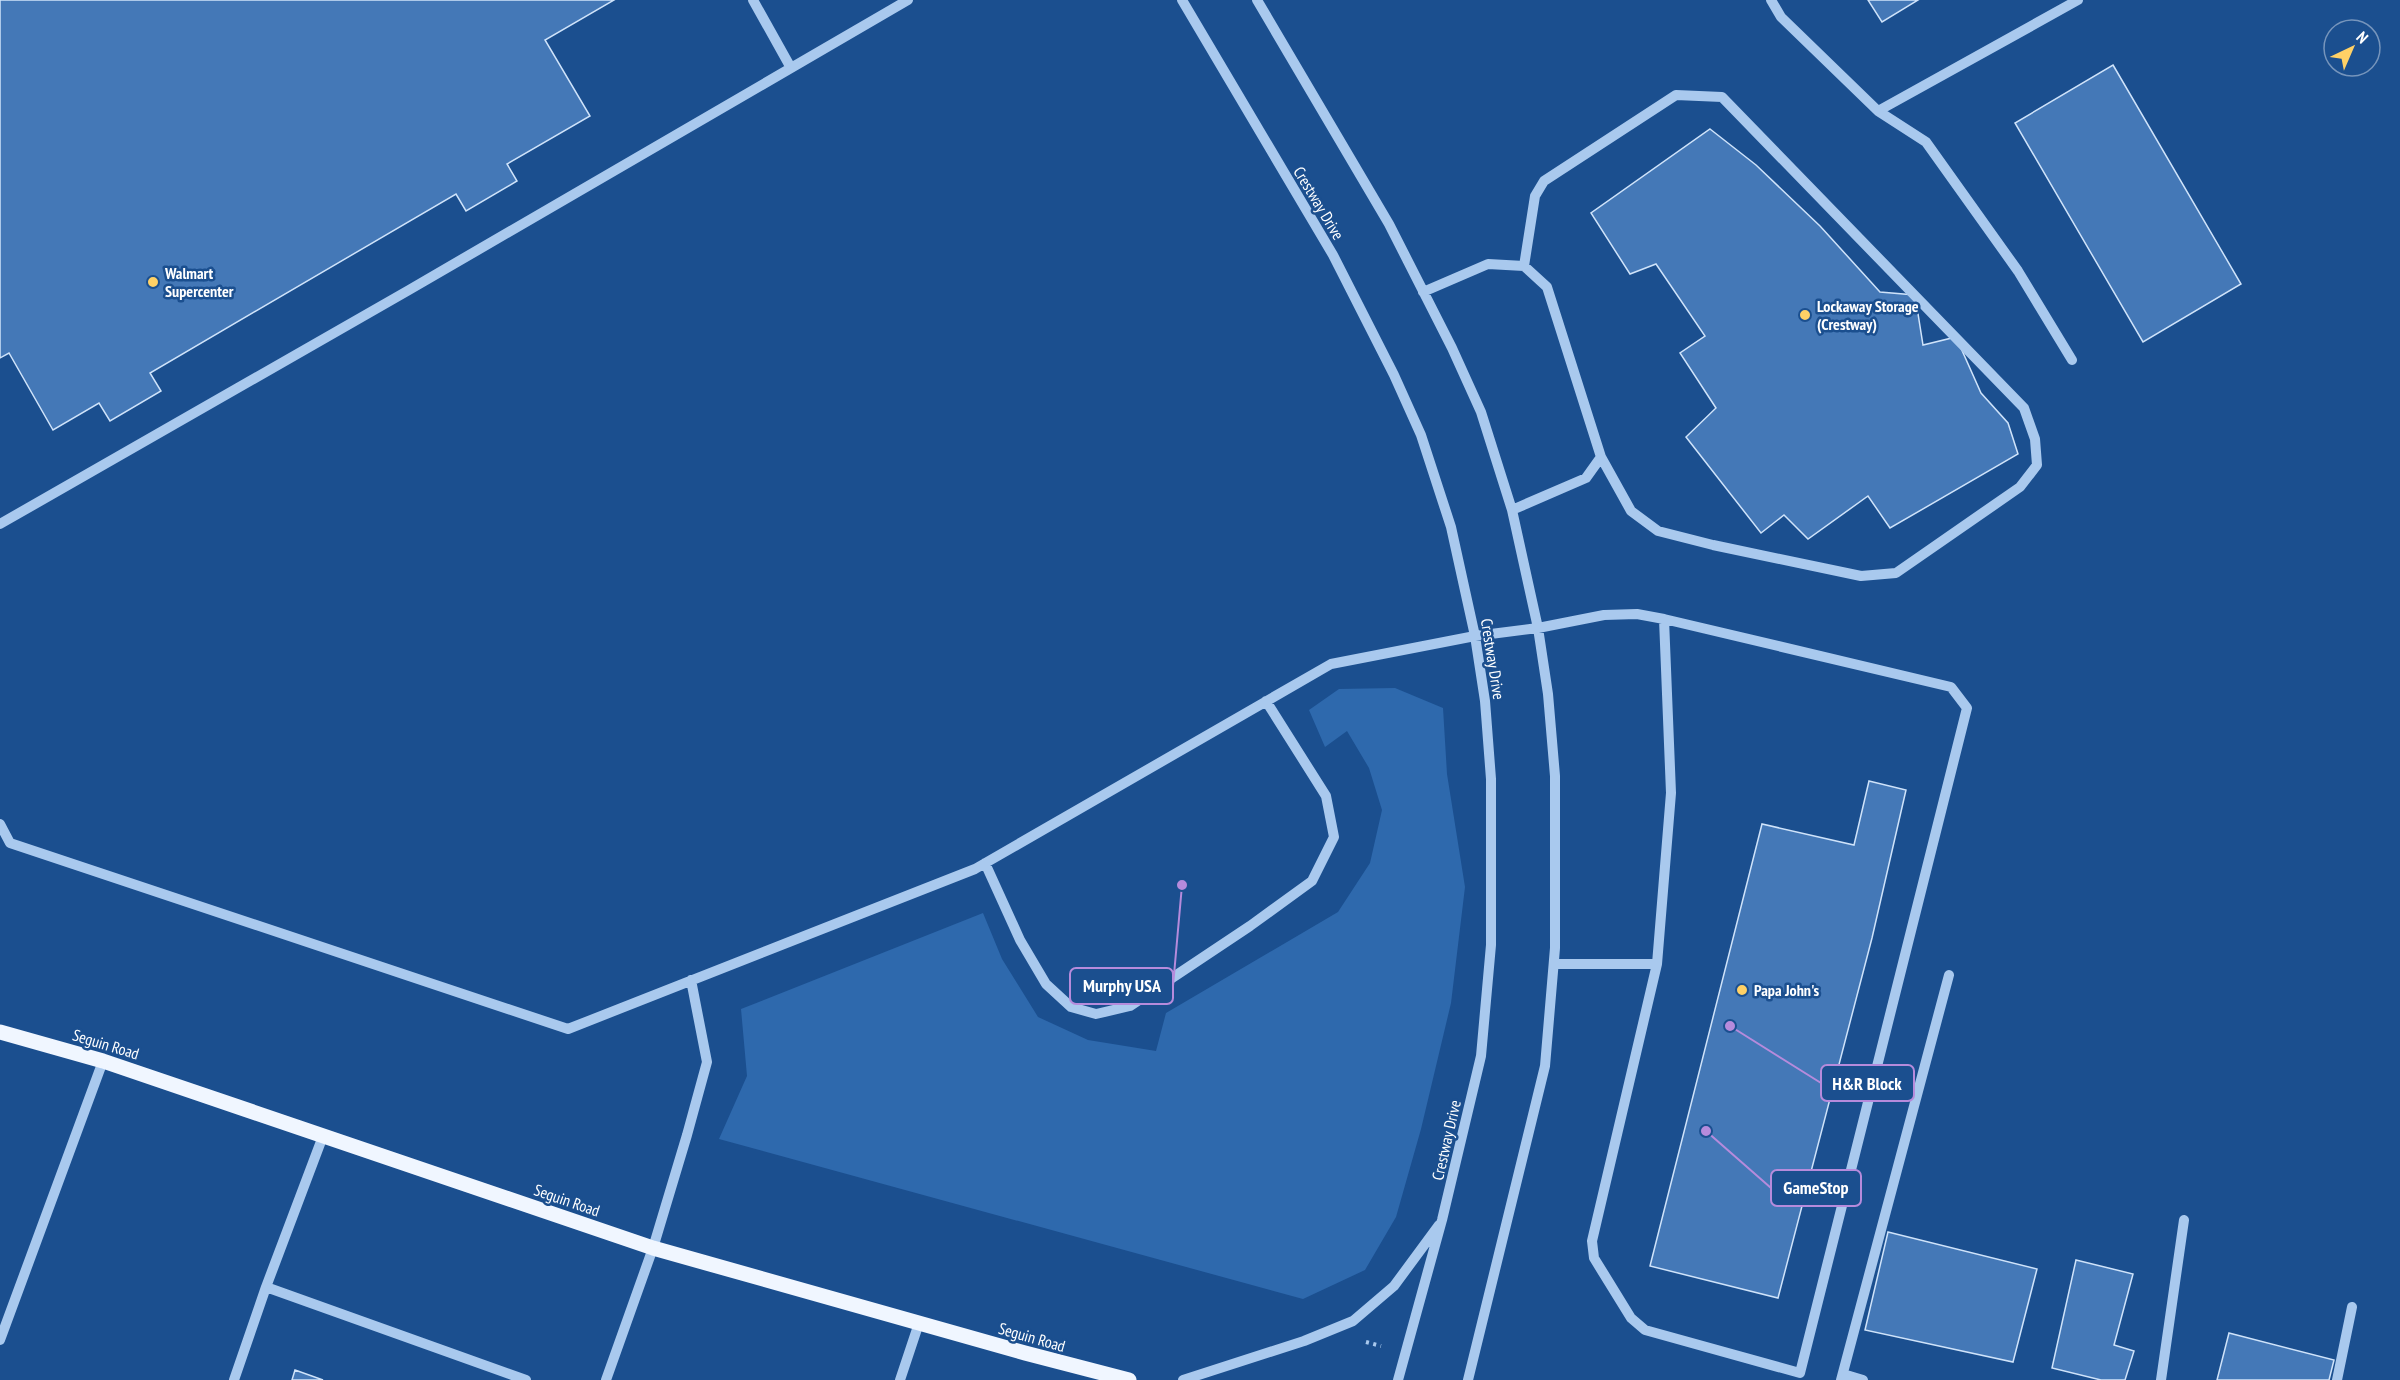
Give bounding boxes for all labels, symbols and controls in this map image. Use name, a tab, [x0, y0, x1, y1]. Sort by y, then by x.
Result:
north arrow	[2322, 18, 2382, 78]
text: N	[2352, 27, 2372, 47]
street label: Crestway Drive	[1289, 163, 1349, 243]
place label: Walmart Supercenter	[164, 263, 234, 301]
marker: Walmart Supercenter	[146, 275, 160, 289]
place label: Lockaway Storage (Crestway)	[1817, 296, 1919, 334]
marker: Lockaway Storage (Crestway)	[1798, 308, 1812, 322]
street label: Crestway Drive	[1477, 617, 1509, 701]
callout: Murphy USA	[1070, 968, 1173, 1004]
text: Murphy USA	[1083, 974, 1162, 997]
place label: Papa John's	[1754, 980, 1820, 1000]
marker: Papa John's	[1735, 983, 1749, 997]
street label: Seguin Road	[70, 1024, 142, 1064]
callout: H&R Block	[1821, 1065, 1914, 1101]
text: H&R Block	[1832, 1072, 1902, 1095]
street label: Crestway Drive	[1427, 1098, 1465, 1182]
callout: GameStop	[1771, 1170, 1861, 1206]
text: GameStop	[1783, 1176, 1849, 1199]
street label: Seguin Road	[531, 1179, 603, 1221]
street label: Seguin Road	[996, 1318, 1068, 1356]

